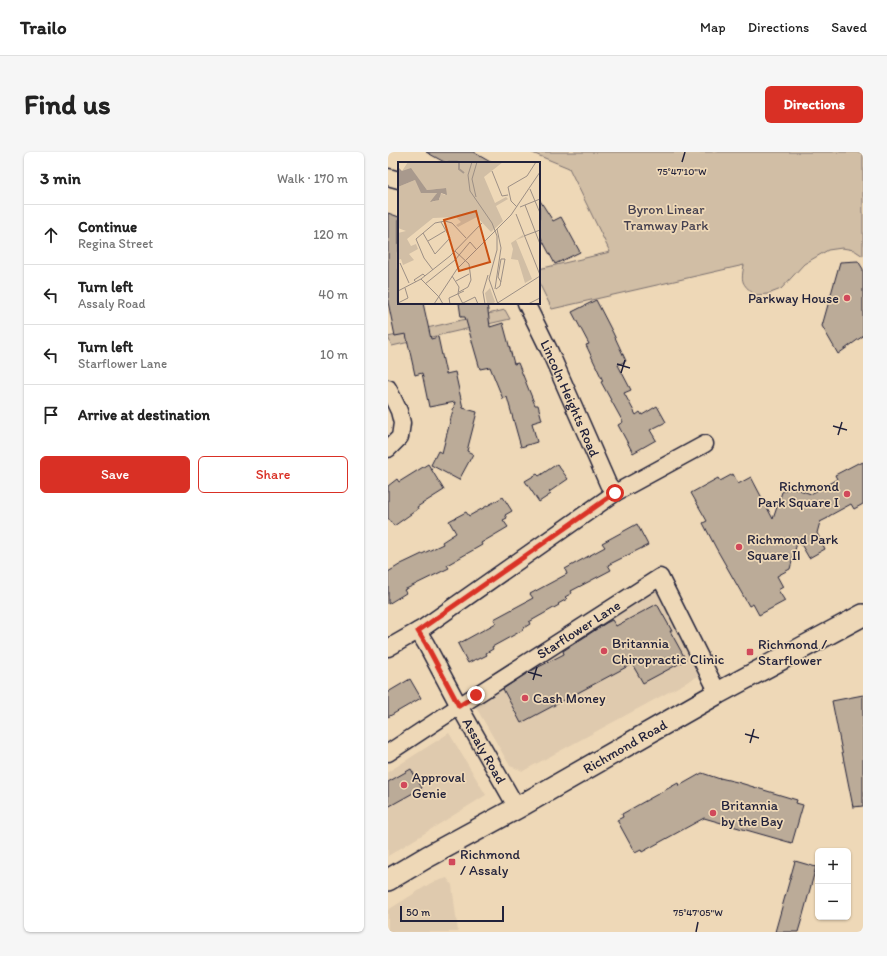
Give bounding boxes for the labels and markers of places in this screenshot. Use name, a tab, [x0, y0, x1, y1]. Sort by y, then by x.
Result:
place label: Parkway House	[748, 290, 839, 307]
marker: Parkway House	[842, 293, 852, 303]
place label: Richmond Park Square I	[758, 478, 840, 511]
marker: Richmond Park Square I	[842, 489, 852, 499]
place label: Richmond Park Square II	[747, 531, 839, 564]
marker: Richmond Park Square II	[734, 542, 744, 552]
place label: Britannia Chiropractic Clinic	[612, 635, 725, 668]
place label: Richmond / Starflower	[758, 636, 827, 669]
marker: Britannia Chiropractic Clinic	[599, 646, 609, 656]
marker: Richmond / Starflower	[745, 647, 755, 657]
place label: Cash Money	[533, 690, 606, 707]
marker: Cash Money	[520, 693, 530, 703]
place label: Approval Genie	[412, 769, 465, 802]
marker: Approval Genie	[399, 780, 409, 790]
place label: Britannia by the Bay	[721, 797, 784, 830]
marker: Britannia by the Bay	[708, 808, 718, 818]
place label: Richmond / Assaly	[460, 846, 521, 879]
marker: Richmond / Assaly	[447, 857, 457, 867]

